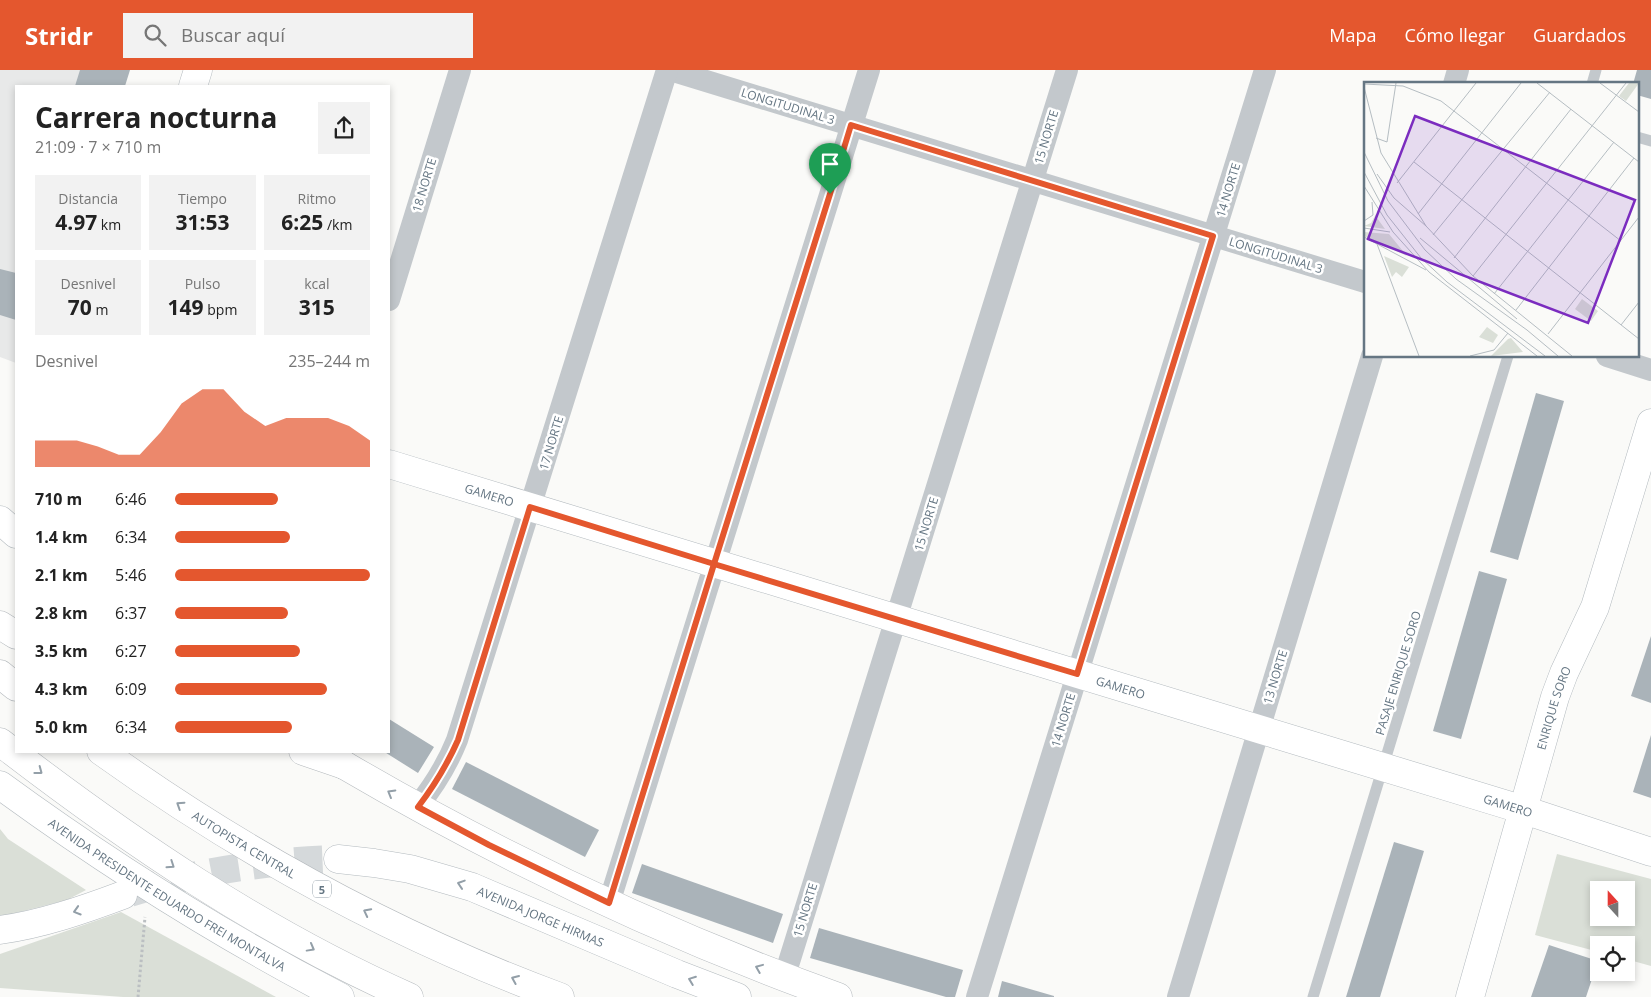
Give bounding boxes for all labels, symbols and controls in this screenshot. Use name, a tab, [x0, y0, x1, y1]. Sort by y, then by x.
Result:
search box	[123, 13, 473, 58]
text: Stridr	[25, 19, 93, 52]
icon: search	[141, 21, 169, 49]
text: Buscar aquí	[181, 22, 285, 48]
text: Mapa	[1329, 23, 1376, 47]
text: Cómo llegar	[1404, 23, 1505, 47]
text: Guardados	[1533, 23, 1626, 47]
inset map	[1364, 82, 1638, 358]
street label: LONGITUDINAL 3	[739, 84, 837, 128]
text: Carrera nocturna	[35, 98, 277, 136]
button: share	[318, 102, 370, 154]
street label: 15 NORTE	[1030, 108, 1062, 166]
text: 21:09 · 7 × 710 m	[35, 136, 161, 158]
pin	[809, 143, 851, 194]
icon: arrive	[816, 150, 844, 178]
street label: 18 NORTE	[408, 156, 440, 214]
street label: 14 NORTE	[1212, 161, 1244, 219]
text: Distancia	[58, 189, 118, 208]
text: Tiempo	[178, 189, 227, 208]
text: Ritmo	[298, 189, 336, 208]
text: 4.97	[55, 208, 97, 236]
text: 31:53	[175, 208, 230, 236]
text: 6:25	[281, 208, 323, 236]
text: km	[97, 215, 121, 234]
text: /km	[323, 215, 352, 234]
street label: LONGITUDINAL 3	[1227, 233, 1325, 277]
text: Desnivel	[61, 274, 116, 293]
text: Pulso	[185, 274, 220, 293]
text: kcal	[304, 274, 330, 293]
text: 70	[68, 293, 92, 321]
text: 149	[168, 293, 204, 321]
text: 315	[299, 293, 335, 321]
text: m	[92, 300, 108, 319]
text: bpm	[204, 300, 237, 319]
text: Desnivel	[35, 350, 98, 372]
text: 235–244 m	[288, 350, 370, 372]
street label: 17 NORTE	[535, 414, 567, 472]
street label: GAMERO	[463, 479, 516, 510]
text: 710 m	[35, 488, 82, 510]
text: 6:46	[115, 488, 147, 510]
street label: 15 NORTE	[910, 495, 942, 553]
text: 1.4 km	[35, 526, 88, 548]
text: 6:34	[115, 526, 147, 548]
text: 2.1 km	[35, 564, 88, 586]
text: 5:46	[115, 564, 147, 586]
text: 2.8 km	[35, 602, 88, 624]
text: 6:37	[115, 602, 147, 624]
street label: PASAJE ENRIQUE SORO	[1371, 609, 1425, 737]
text: 3.5 km	[35, 640, 88, 662]
text: 6:27	[115, 640, 147, 662]
street label: 13 NORTE	[1259, 648, 1291, 706]
street label: ENRIQUE SORO	[1532, 663, 1575, 752]
street label: GAMERO	[1094, 672, 1147, 703]
text: 4.3 km	[35, 678, 88, 700]
text: 6:09	[115, 678, 147, 700]
street label: 14 NORTE	[1047, 691, 1079, 749]
text: 5.0 km	[35, 716, 88, 738]
text: 6:34	[115, 716, 147, 738]
one-way arrow	[33, 766, 42, 774]
one-way arrow	[388, 789, 397, 799]
street label: GAMERO	[1481, 790, 1535, 821]
one-way arrow	[177, 802, 186, 812]
street label: AUTOPISTA CENTRAL	[189, 807, 299, 882]
street label: AVENIDA PRESIDENTE EDUARDO FREI MONTALVA	[45, 814, 289, 975]
one-way arrow	[166, 859, 175, 868]
one-way arrow	[457, 879, 466, 889]
road number: 5	[313, 881, 331, 898]
street label: 15 NORTE	[789, 881, 821, 939]
north arrow	[1590, 881, 1635, 926]
map controls	[1590, 881, 1635, 981]
street label: AVENIDA JORGE HIRMAS	[475, 882, 607, 951]
one-way arrow	[73, 905, 81, 915]
one-way arrow	[363, 908, 372, 918]
button: locate	[1590, 936, 1635, 981]
one-way arrow	[306, 942, 315, 952]
one-way arrow	[755, 963, 764, 974]
one-way arrow	[511, 975, 520, 985]
one-way arrow	[688, 975, 697, 986]

